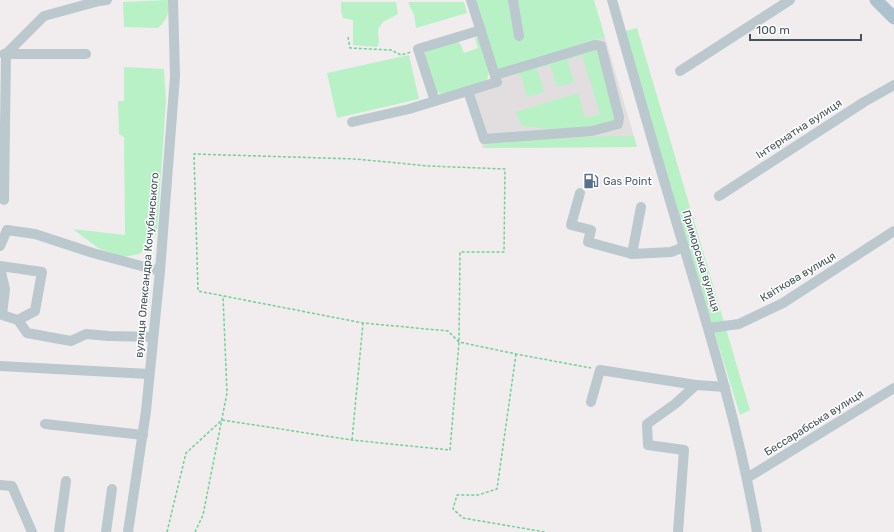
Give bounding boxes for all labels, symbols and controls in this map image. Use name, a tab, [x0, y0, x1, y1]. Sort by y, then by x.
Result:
scale bar	[750, 16, 861, 42]
text: 100 m	[756, 23, 790, 37]
street label: Інтернатна вулиця	[754, 96, 844, 162]
street label: вулиця Олександра Кочубинського	[132, 172, 162, 358]
fuel station icon: Gas Point	[582, 172, 600, 190]
place label: Gas Point	[603, 175, 652, 188]
street label: Приморська вулиця	[679, 209, 723, 313]
street label: Квіткова вулиця	[758, 249, 838, 305]
street label: Бессарабська вулиця	[762, 387, 866, 459]

